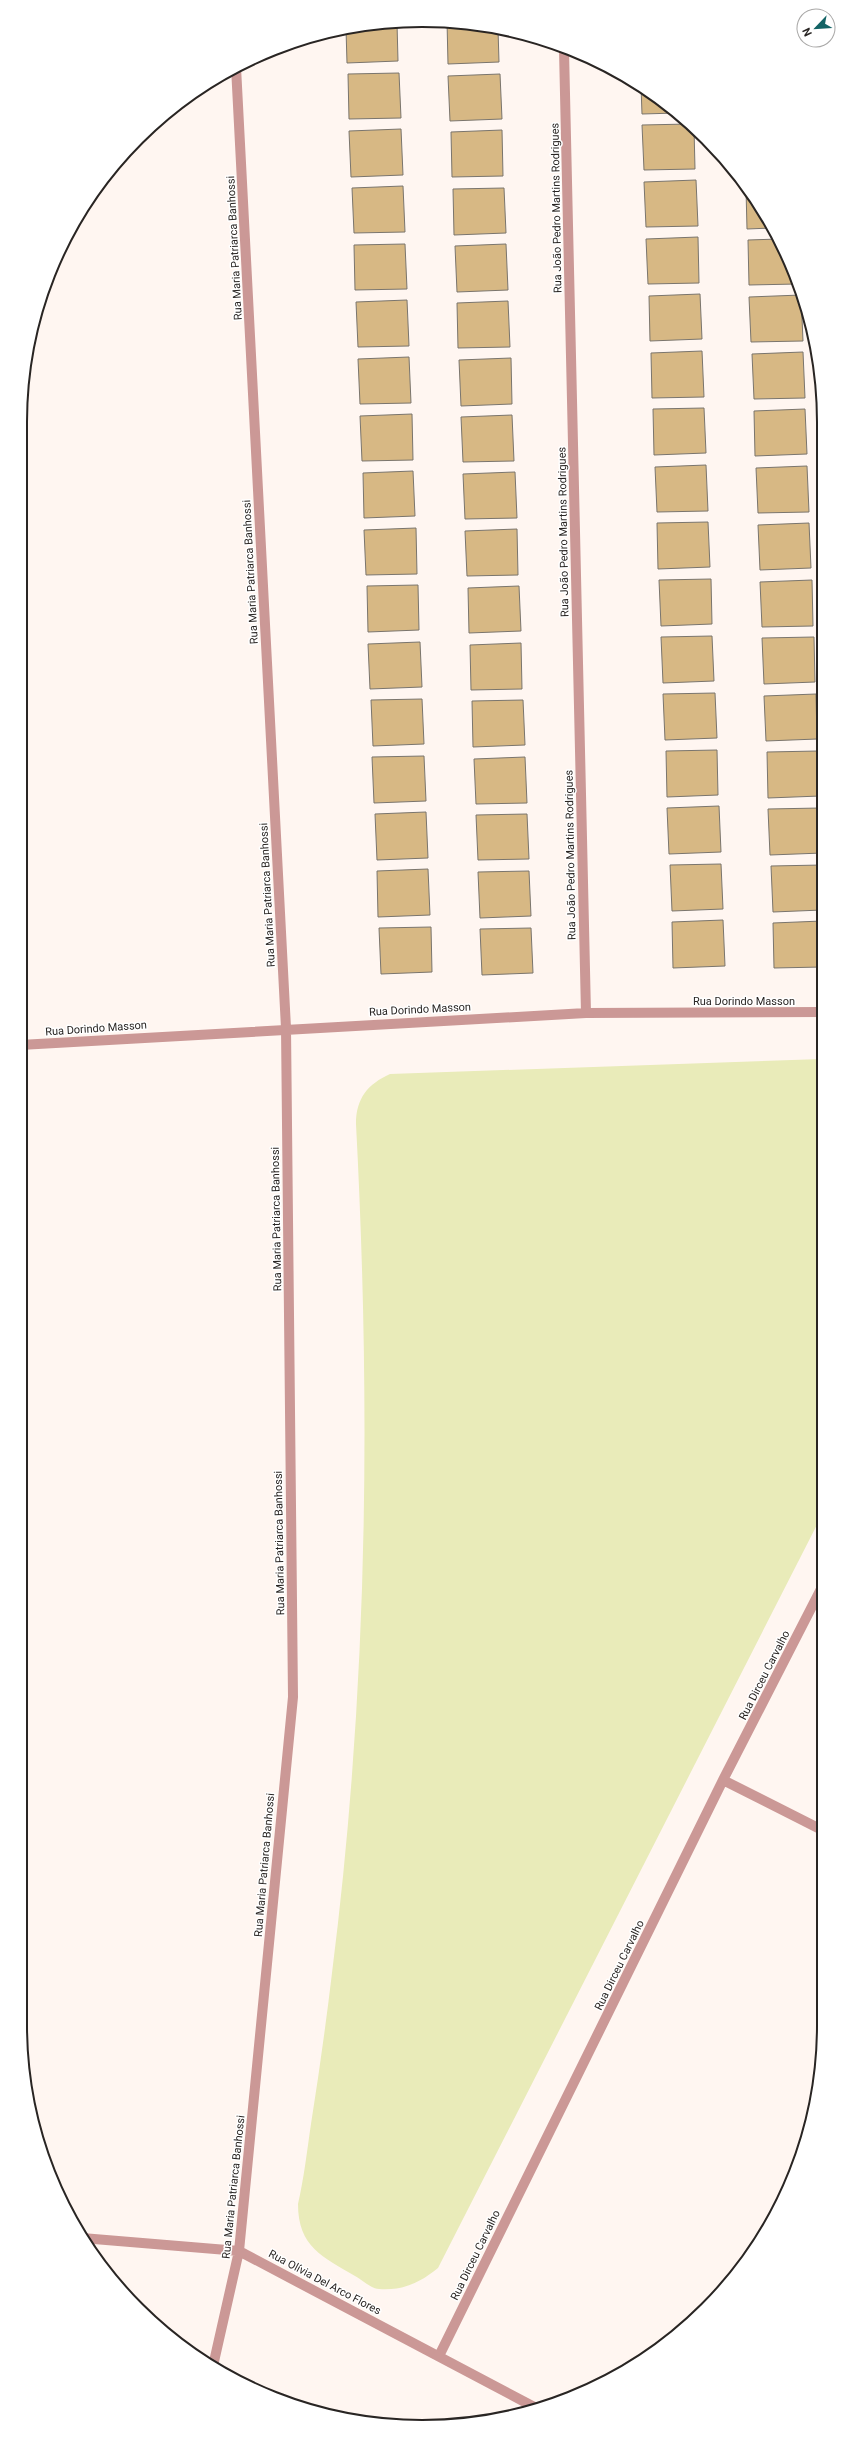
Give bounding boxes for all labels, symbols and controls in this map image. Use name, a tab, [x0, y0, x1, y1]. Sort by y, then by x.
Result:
north arrow	[796, 8, 836, 48]
text: N	[800, 26, 815, 38]
street label: Rua João Pedro Martins Rodrigues	[549, 122, 564, 293]
street label: Rua Maria Patriarca Banhossi	[224, 175, 245, 320]
street label: Rua João Pedro Martins Rodrigues	[556, 446, 571, 617]
street label: Rua Maria Patriarca Banhossi	[240, 499, 261, 644]
street label: Rua João Pedro Martins Rodrigues	[563, 769, 578, 940]
street label: Rua Maria Patriarca Banhossi	[257, 822, 278, 967]
street label: Rua Dorindo Masson	[693, 995, 795, 1008]
street label: Rua Dorindo Masson	[369, 1000, 471, 1019]
street label: Rua Dorindo Masson	[45, 1018, 147, 1039]
street label: Rua Maria Patriarca Banhossi	[269, 1147, 284, 1291]
street label: Rua Maria Patriarca Banhossi	[272, 1471, 287, 1615]
street label: Rua Dirceu Carvalho	[736, 1628, 793, 1722]
street label: Rua Maria Patriarca Banhossi	[252, 1793, 277, 1938]
street label: Rua Dirceu Carvalho	[592, 1918, 647, 2012]
street label: Rua Maria Patriarca Banhossi	[219, 2115, 248, 2260]
street label: Rua Dirceu Carvalho	[448, 2208, 503, 2302]
street label: Rua Olívia Del Arco Flores	[266, 2247, 383, 2318]

